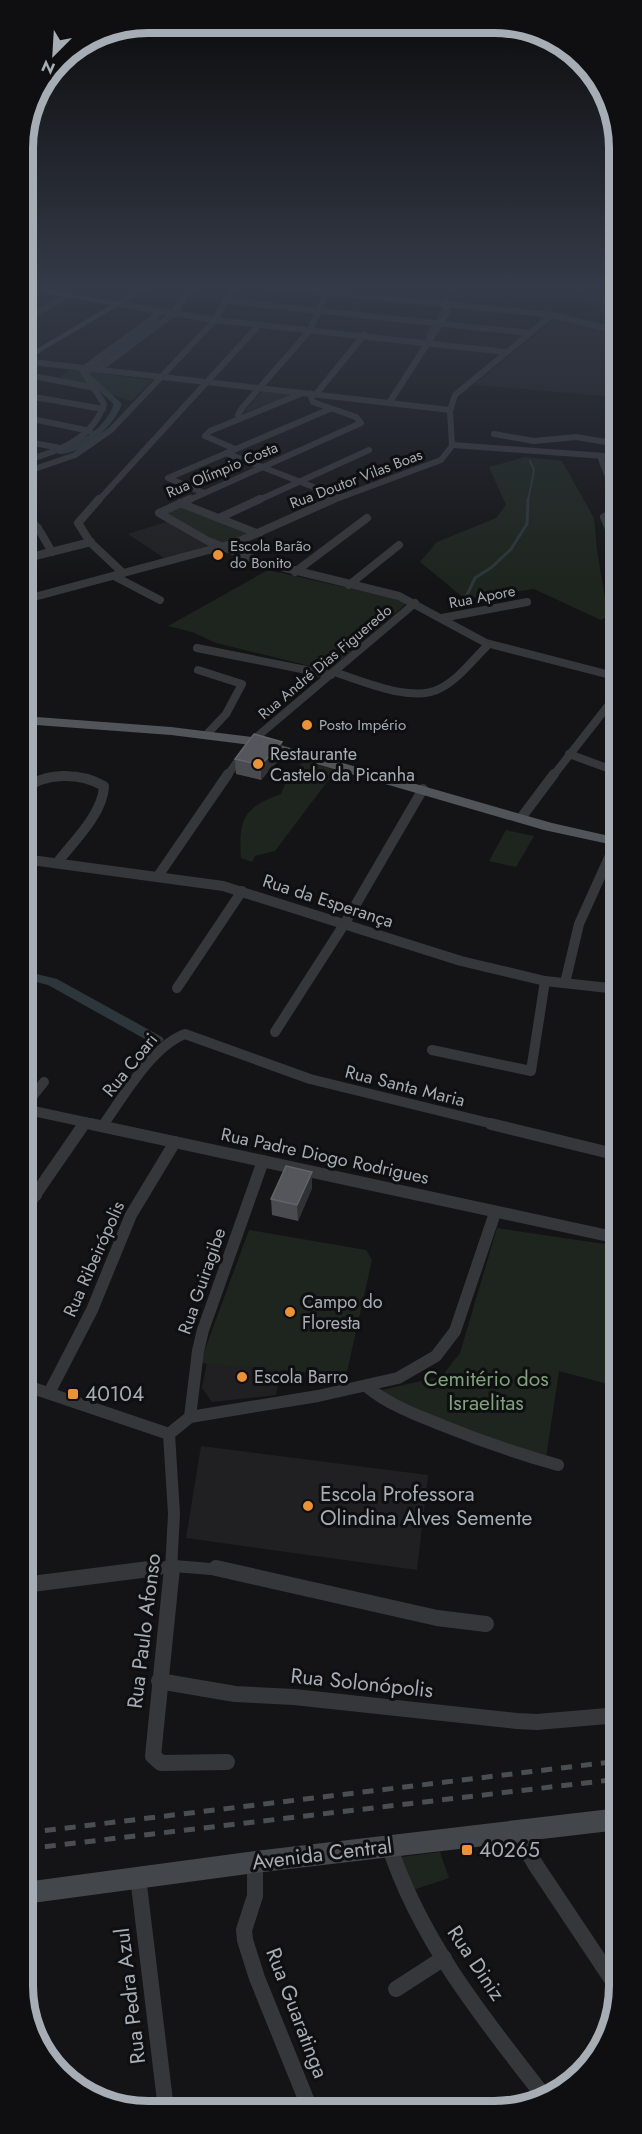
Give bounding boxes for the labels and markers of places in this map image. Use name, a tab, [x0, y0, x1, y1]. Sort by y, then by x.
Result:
place label: Escola Barão do Bonito	[230, 535, 311, 574]
marker: Escola Barão do Bonito	[211, 548, 225, 562]
place label: Posto Império	[319, 714, 406, 736]
marker: Posto Império	[300, 718, 314, 732]
place label: Restaurante Castelo da Picanha	[270, 741, 415, 788]
marker: Restaurante Castelo da Picanha	[251, 757, 265, 771]
place label: Campo do Floresta	[302, 1289, 383, 1336]
marker: Campo do Floresta	[283, 1305, 297, 1319]
place label: Escola Barro	[254, 1364, 349, 1390]
marker: Escola Barro	[235, 1370, 249, 1384]
place label: 40104	[85, 1379, 144, 1409]
marker: 40104	[66, 1387, 80, 1401]
place label: Escola Professora Olindina Alves Semente	[320, 1479, 533, 1533]
marker: Escola Professora Olindina Alves Semente	[301, 1499, 315, 1513]
place label: 40265	[479, 1835, 540, 1865]
marker: 40265	[460, 1843, 474, 1857]

